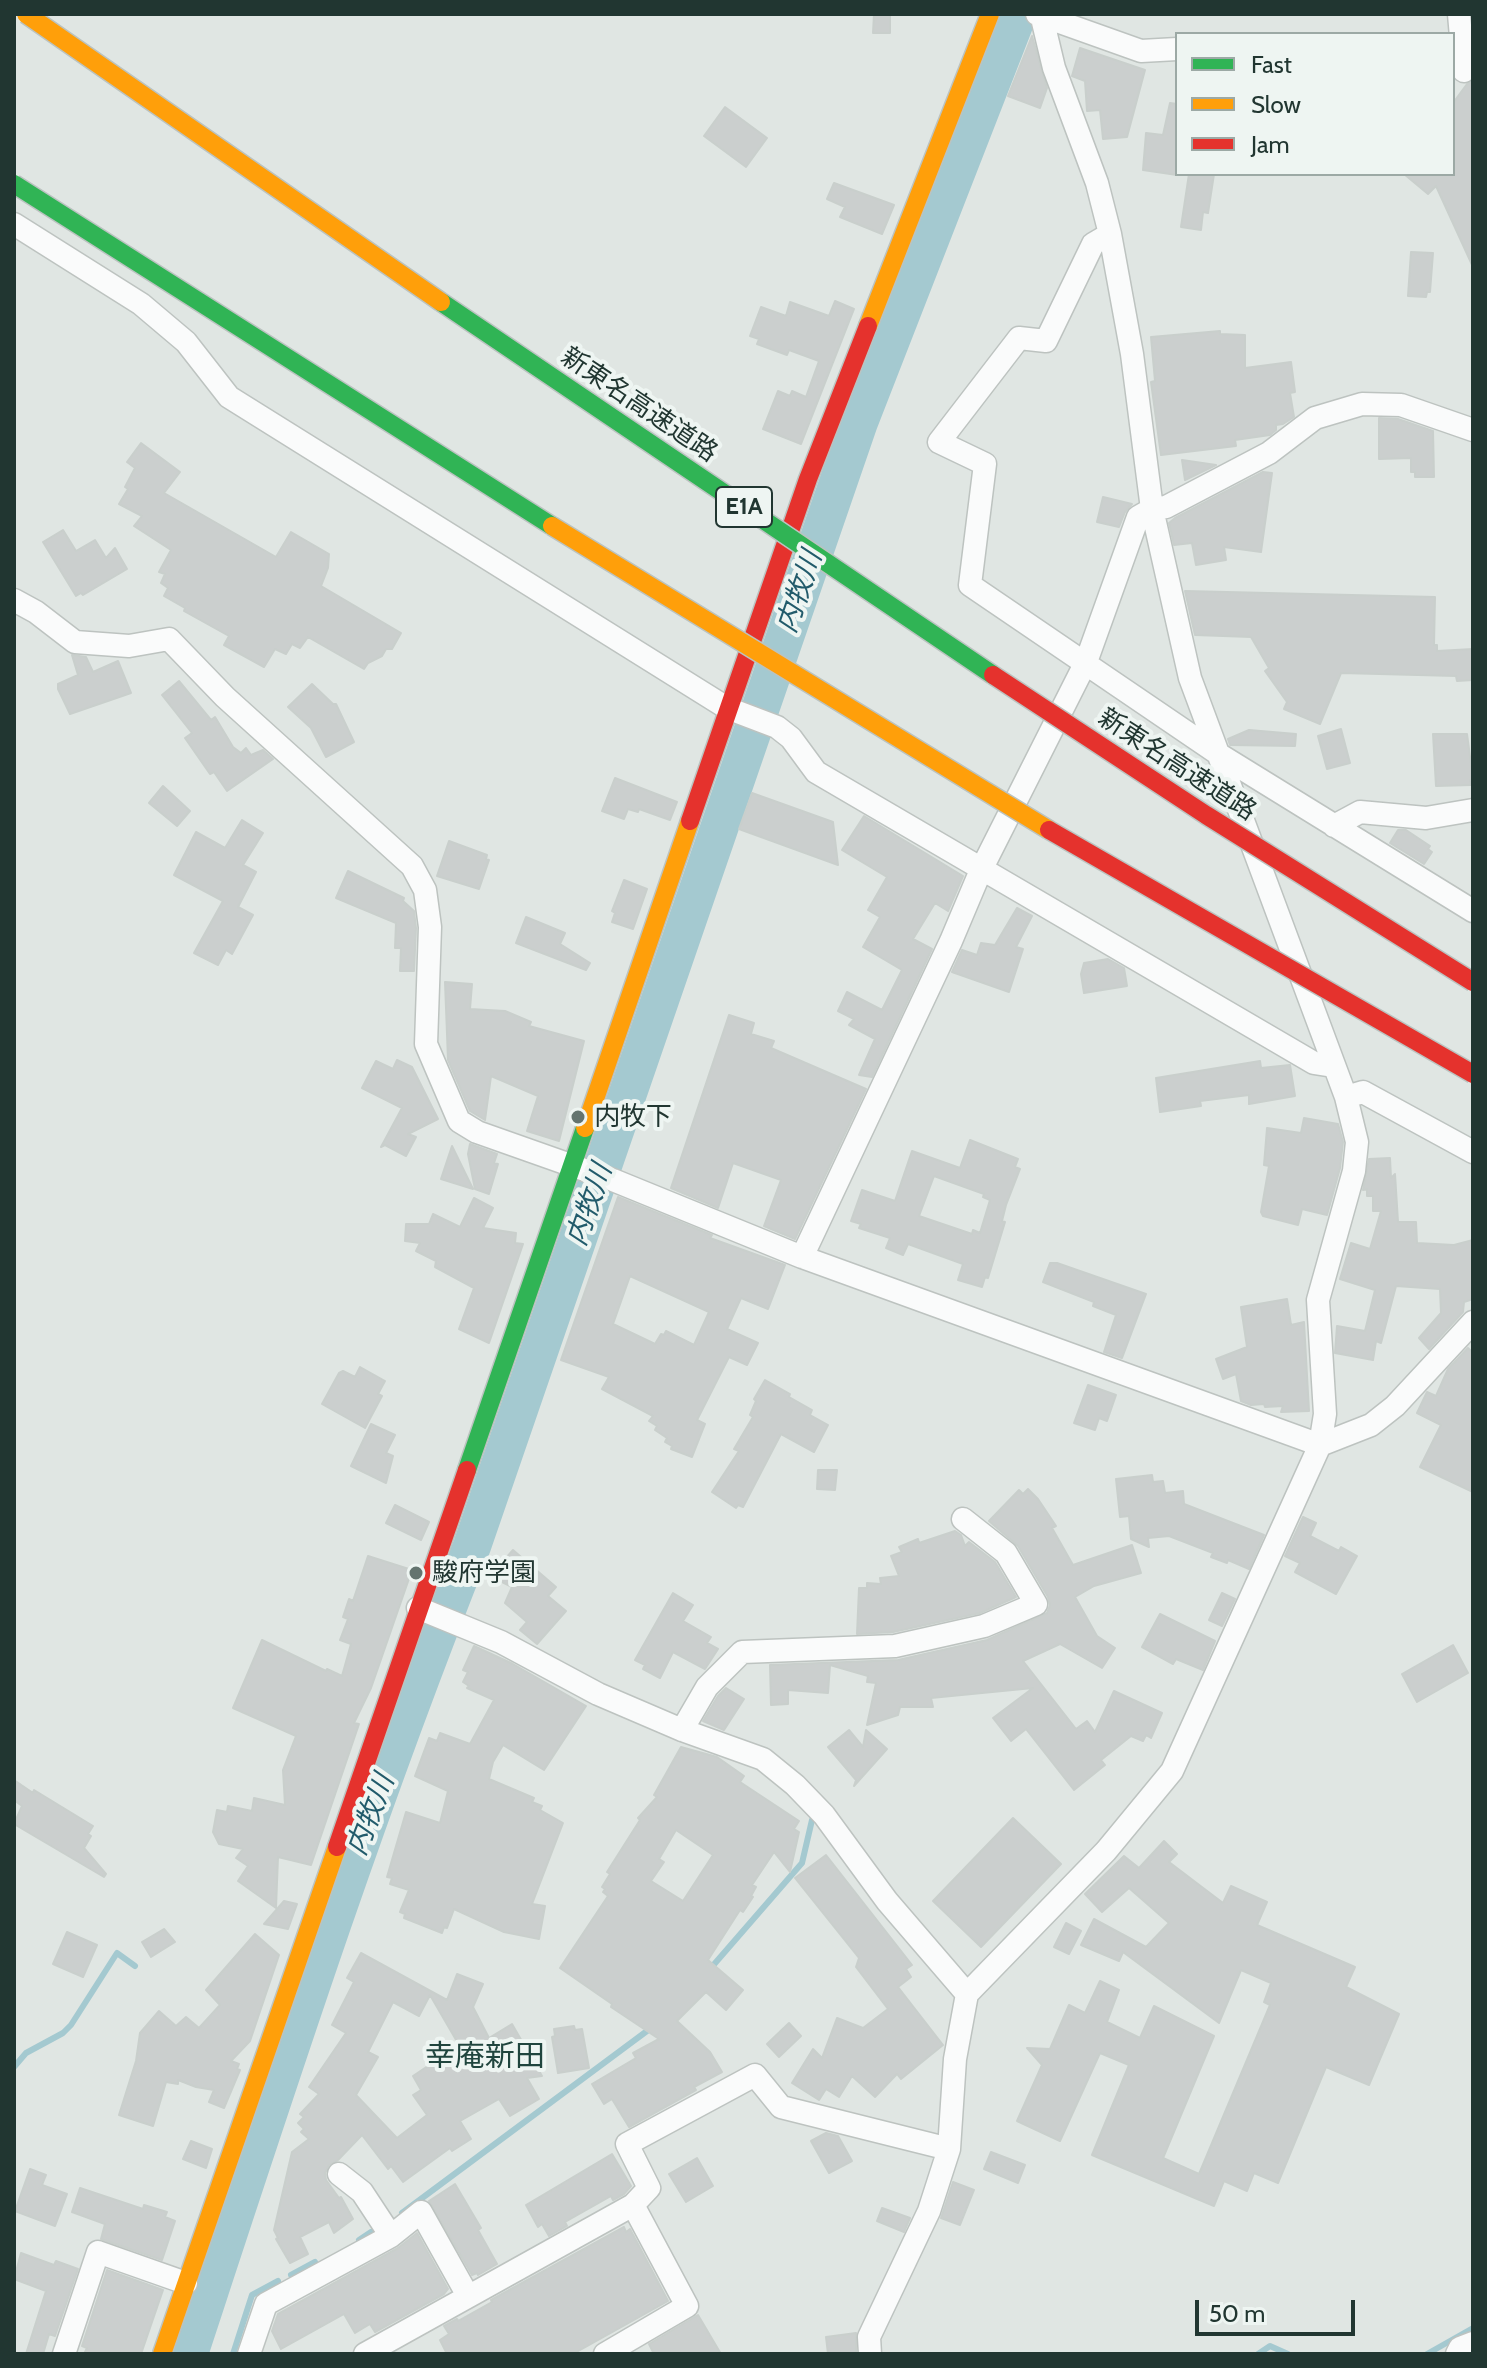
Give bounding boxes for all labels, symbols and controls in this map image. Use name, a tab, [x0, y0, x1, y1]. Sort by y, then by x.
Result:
legend	[1175, 32, 1455, 176]
text: Fast	[1251, 50, 1292, 79]
text: Slow	[1251, 90, 1301, 119]
text: Jam	[1251, 130, 1289, 159]
street label: 新東名高速道路	[555, 341, 723, 469]
road number: E1A	[716, 487, 772, 527]
water label: 内牧川	[770, 547, 830, 637]
street label: 新東名高速道路	[1092, 702, 1262, 828]
place label: 内牧下	[594, 1101, 672, 1133]
marker: 内牧下	[569, 1108, 587, 1126]
water label: 内牧川	[560, 1160, 620, 1250]
place label: 駿府学園	[432, 1557, 536, 1589]
marker: 駿府学園	[407, 1564, 425, 1582]
water label: 内牧川	[340, 1770, 402, 1860]
district label: 幸庵新田	[425, 2039, 545, 2075]
scale bar	[1199, 2284, 1359, 2334]
text: 50 m	[1209, 2299, 1265, 2328]

